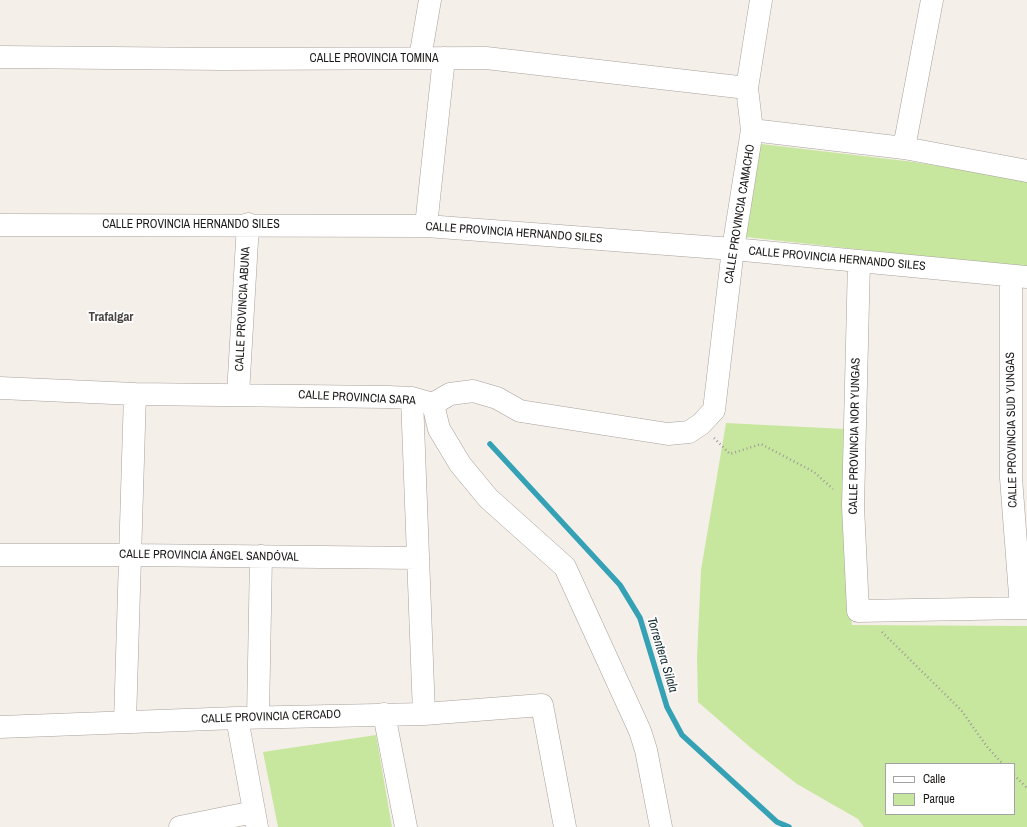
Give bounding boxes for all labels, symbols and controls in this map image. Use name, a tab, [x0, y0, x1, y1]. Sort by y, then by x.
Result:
street label: CALLE PROVINCIA TOMINA	[310, 52, 438, 66]
street label: CALLE PROVINCIA CAMACHO	[722, 143, 758, 285]
street label: CALLE PROVINCIA HERNANDO SILES	[102, 218, 280, 232]
street label: CALLE PROVINCIA HERNANDO SILES	[425, 220, 603, 246]
street label: CALLE PROVINCIA HERNANDO SILES	[748, 244, 926, 274]
street label: CALLE PROVINCIA ABUNA	[233, 246, 253, 372]
district label: Trafalgar	[88, 310, 134, 326]
street label: CALLE PROVINCIA SUD YUNGAS	[1003, 352, 1021, 508]
street label: CALLE PROVINCIA NOR YUNGAS	[846, 357, 864, 515]
street label: CALLE PROVINCIA SARA	[298, 388, 416, 408]
street label: CALLE PROVINCIA ÁNGEL SANDÓVAL	[119, 547, 299, 565]
water label: Torrentera Silala	[643, 615, 681, 695]
street label: CALLE PROVINCIA CERCADO	[201, 707, 341, 727]
legend	[885, 763, 1015, 815]
text: Calle	[923, 771, 945, 787]
text: Parque	[923, 791, 955, 807]

